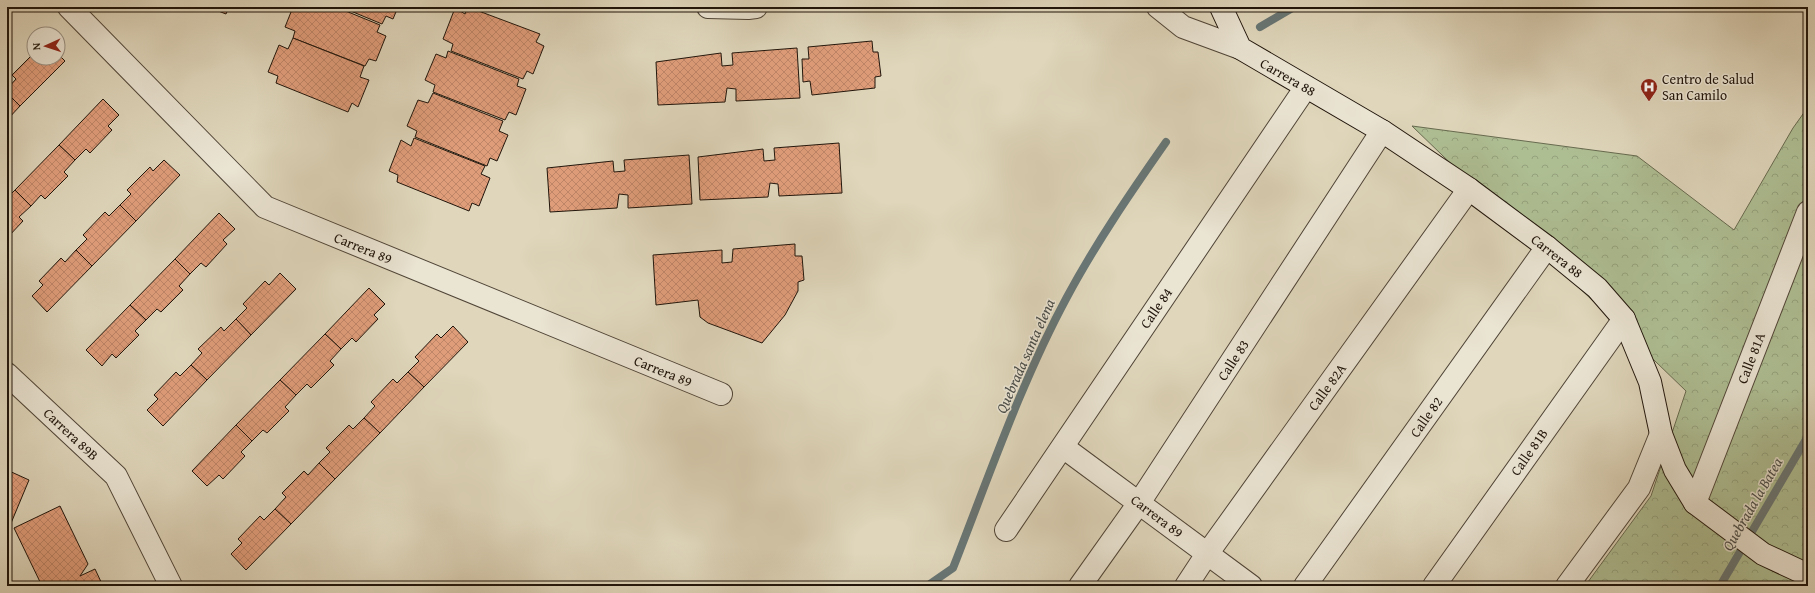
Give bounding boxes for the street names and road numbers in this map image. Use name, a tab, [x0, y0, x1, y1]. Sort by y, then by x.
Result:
street label: Carrera 88	[1257, 53, 1320, 101]
street label: Carrera 89	[331, 227, 395, 269]
street label: Carrera 88	[1527, 229, 1587, 283]
street label: Calle 84	[1135, 283, 1177, 332]
street label: Calle 81A	[1732, 329, 1770, 387]
street label: Calle 83	[1212, 336, 1254, 384]
street label: Carrera 89	[631, 350, 695, 392]
street label: Calle 82A	[1303, 359, 1351, 415]
street label: Calle 82	[1405, 393, 1447, 441]
street label: Carrera 89B	[39, 403, 103, 465]
street label: Calle 81B	[1506, 424, 1552, 480]
street label: Carrera 89	[1127, 490, 1188, 542]

